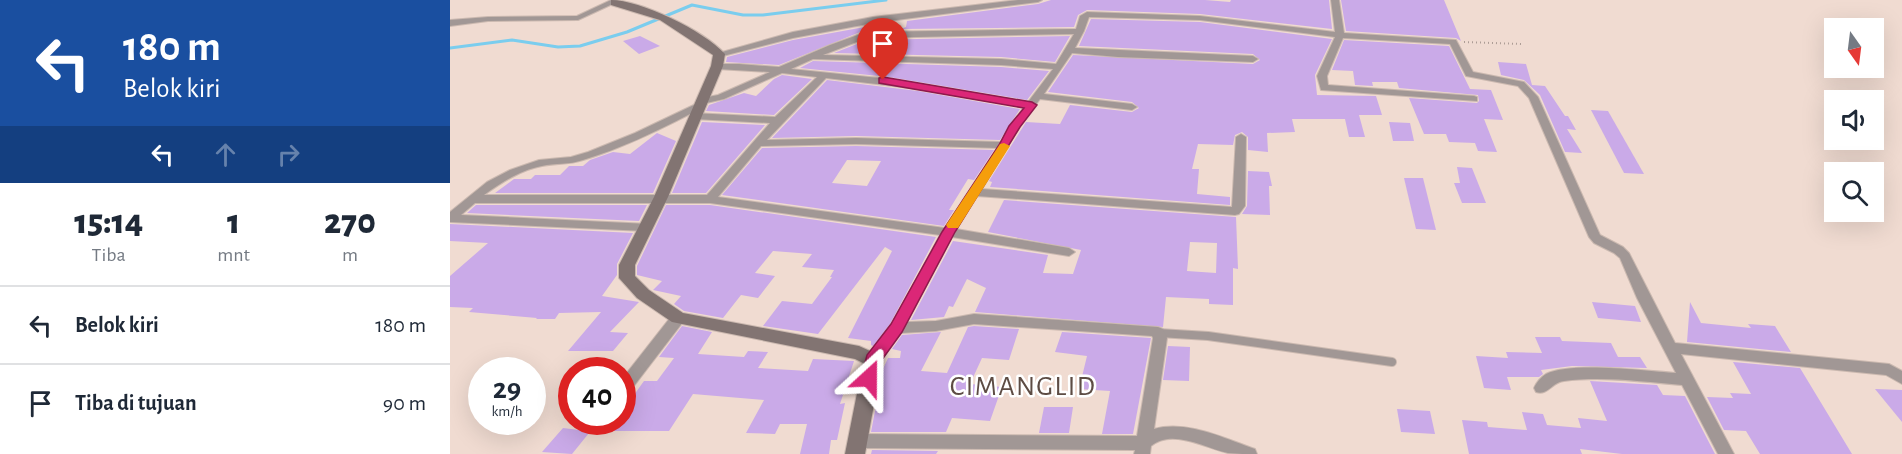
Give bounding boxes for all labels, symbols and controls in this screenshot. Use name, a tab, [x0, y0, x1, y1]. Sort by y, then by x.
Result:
pin	[857, 18, 908, 80]
north arrow	[1824, 18, 1884, 78]
map controls	[1824, 18, 1884, 222]
icon: left	[24, 24, 102, 102]
text: 180 m	[123, 26, 221, 68]
icon: arrive	[866, 27, 899, 60]
text: Belok kiri	[123, 75, 220, 102]
button: sound	[1824, 90, 1884, 150]
icon: left	[146, 138, 179, 171]
icon: ahead	[209, 138, 242, 171]
icon: right	[272, 138, 305, 171]
button: search	[1824, 162, 1884, 222]
text: 15:14	[74, 204, 143, 240]
text: 1	[227, 204, 240, 240]
text: 270	[324, 204, 376, 240]
text: Tiba	[92, 245, 126, 265]
text: mnt	[217, 245, 250, 265]
text: m	[342, 245, 358, 265]
icon: left	[24, 309, 57, 342]
text: Belok kiri	[75, 314, 159, 336]
text: 180 m	[375, 314, 426, 336]
position arrow	[837, 346, 901, 410]
speed limit sign: 40	[558, 357, 636, 435]
district label: CIMANGLID	[950, 373, 1096, 401]
text: 29	[493, 374, 521, 404]
icon: arrive	[24, 387, 57, 420]
text: Tiba di tujuan	[75, 392, 197, 414]
text: 90 m	[383, 392, 426, 414]
text: km/h	[492, 404, 522, 419]

